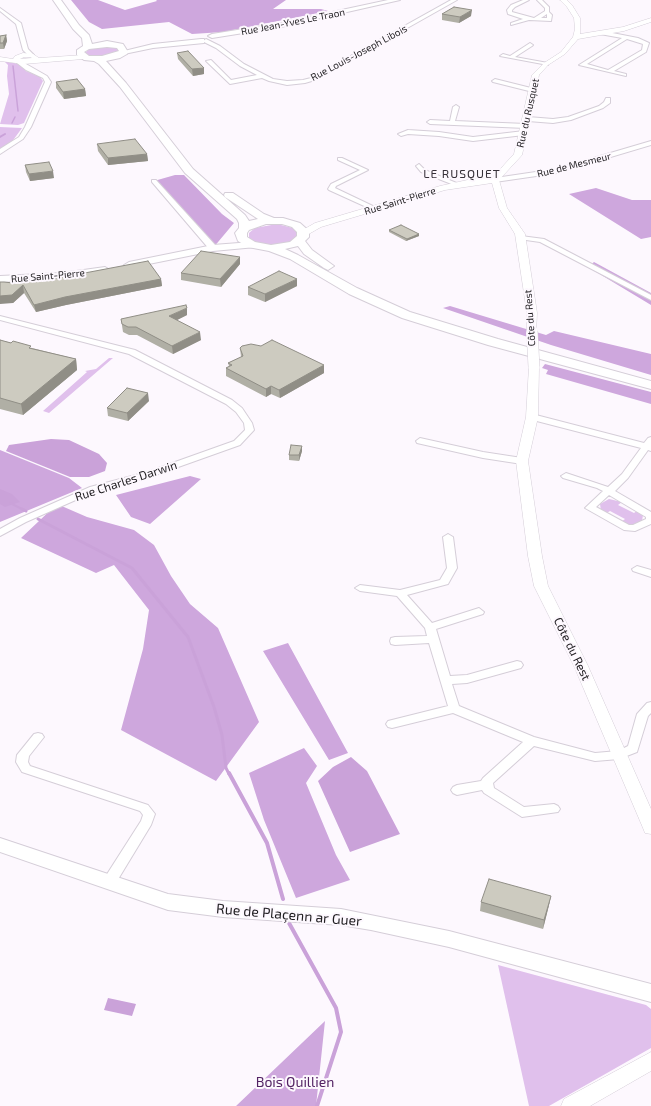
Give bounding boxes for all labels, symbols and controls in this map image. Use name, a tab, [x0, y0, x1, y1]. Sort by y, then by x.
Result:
street label: Rue Jean-Yves Le Traon	[240, 6, 346, 38]
street label: Rue Louis-Joseph Libois	[309, 22, 409, 84]
street label: Rue du Rusquet	[514, 77, 542, 149]
street label: Rue de Mesmeur	[536, 150, 612, 180]
district label: LE RUSQUET	[423, 167, 501, 181]
street label: Rue Saint-Pierre	[363, 184, 437, 218]
street label: Rue Saint-Pierre	[11, 267, 85, 285]
street label: Côte du Rest	[522, 289, 538, 347]
street label: Rue Charles Darwin	[73, 458, 179, 504]
street label: Côte du Rest	[551, 615, 593, 683]
street label: Rue de Plaçenn ar Guer	[216, 900, 362, 930]
park label: Bois Quillien	[256, 1074, 334, 1090]

